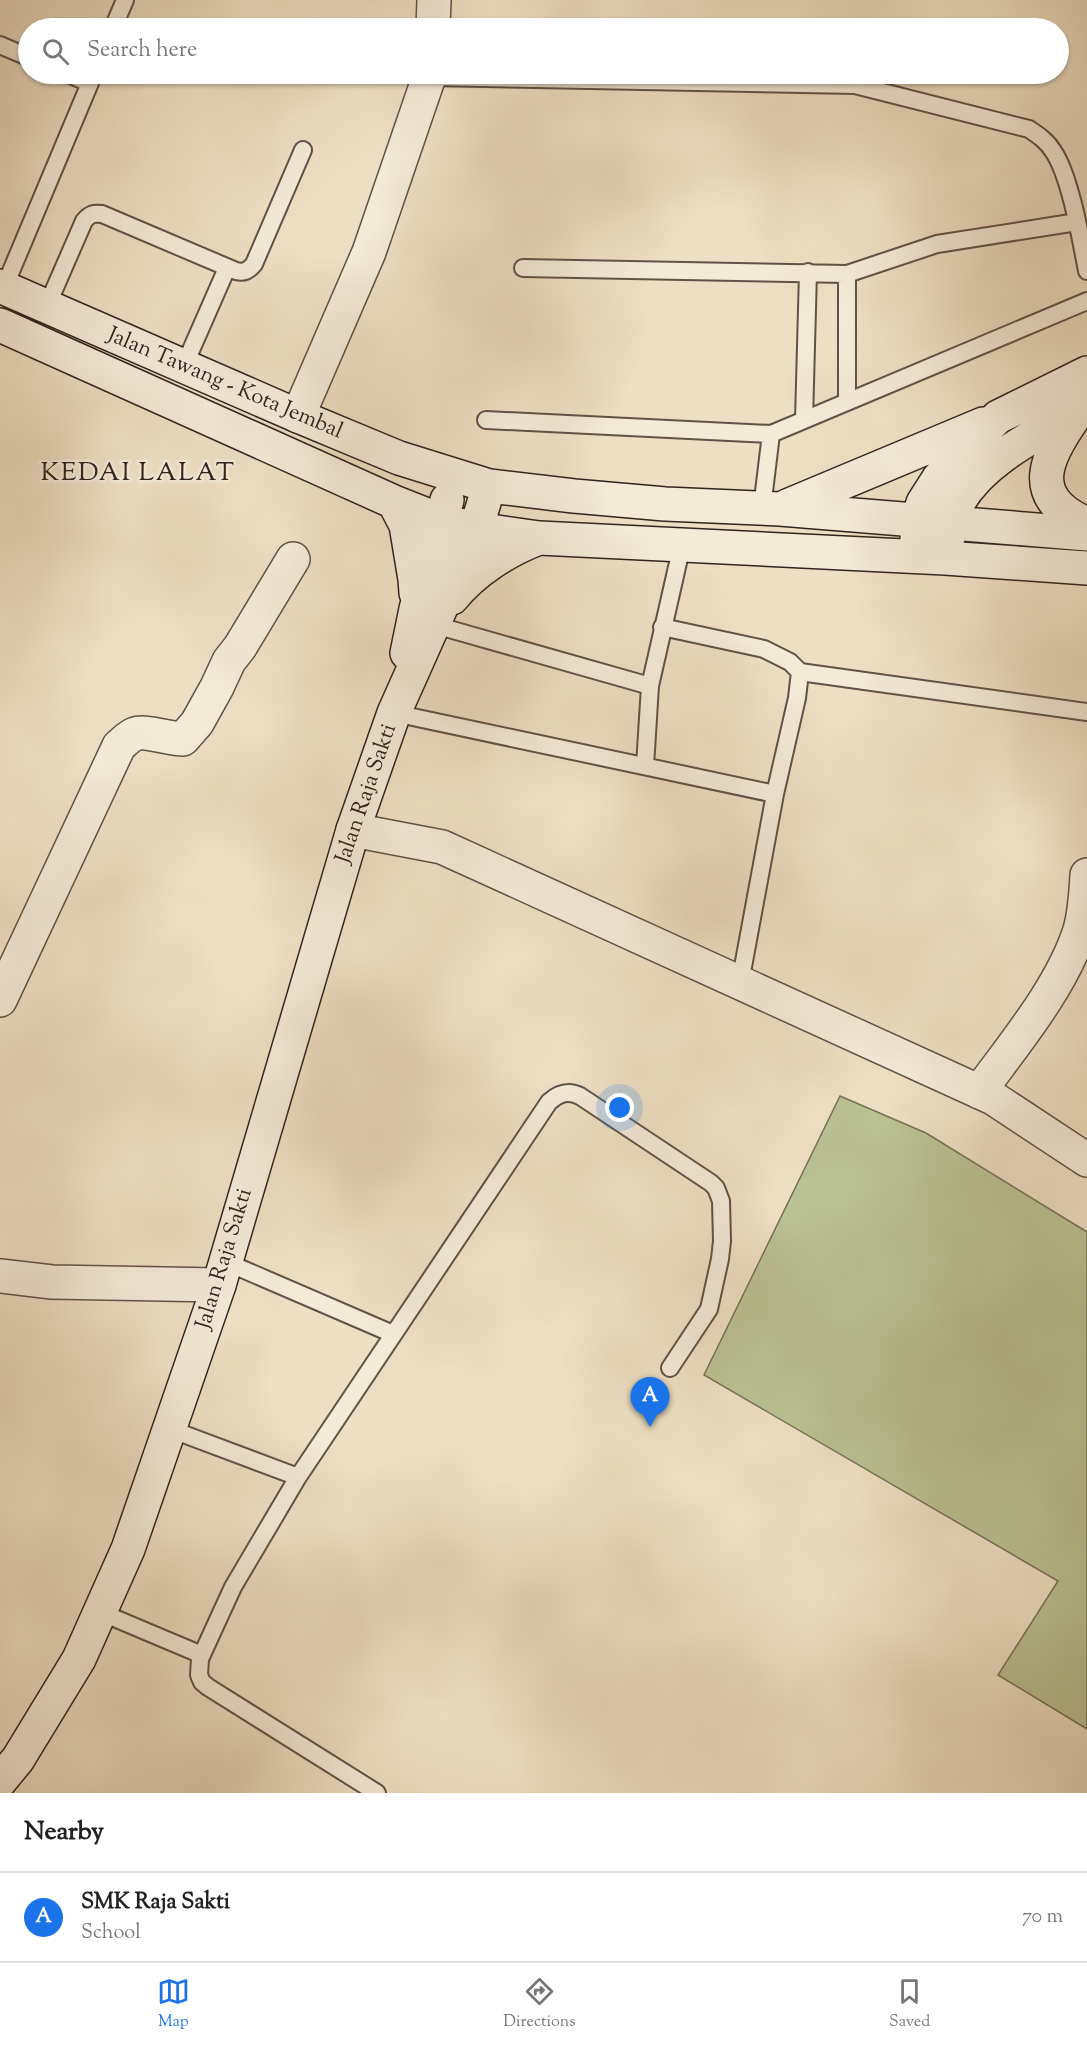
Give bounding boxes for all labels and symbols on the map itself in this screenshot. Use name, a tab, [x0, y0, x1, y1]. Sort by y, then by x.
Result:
street label: Jalan Tawang - Kota Jembal	[101, 319, 348, 448]
district label: KEDAI LALAT	[40, 455, 236, 492]
street label: Jalan Raja Sakti	[328, 720, 406, 869]
your location	[605, 1093, 634, 1122]
street label: Jalan Raja Sakti	[188, 1185, 262, 1334]
pin: A	[630, 1378, 670, 1427]

